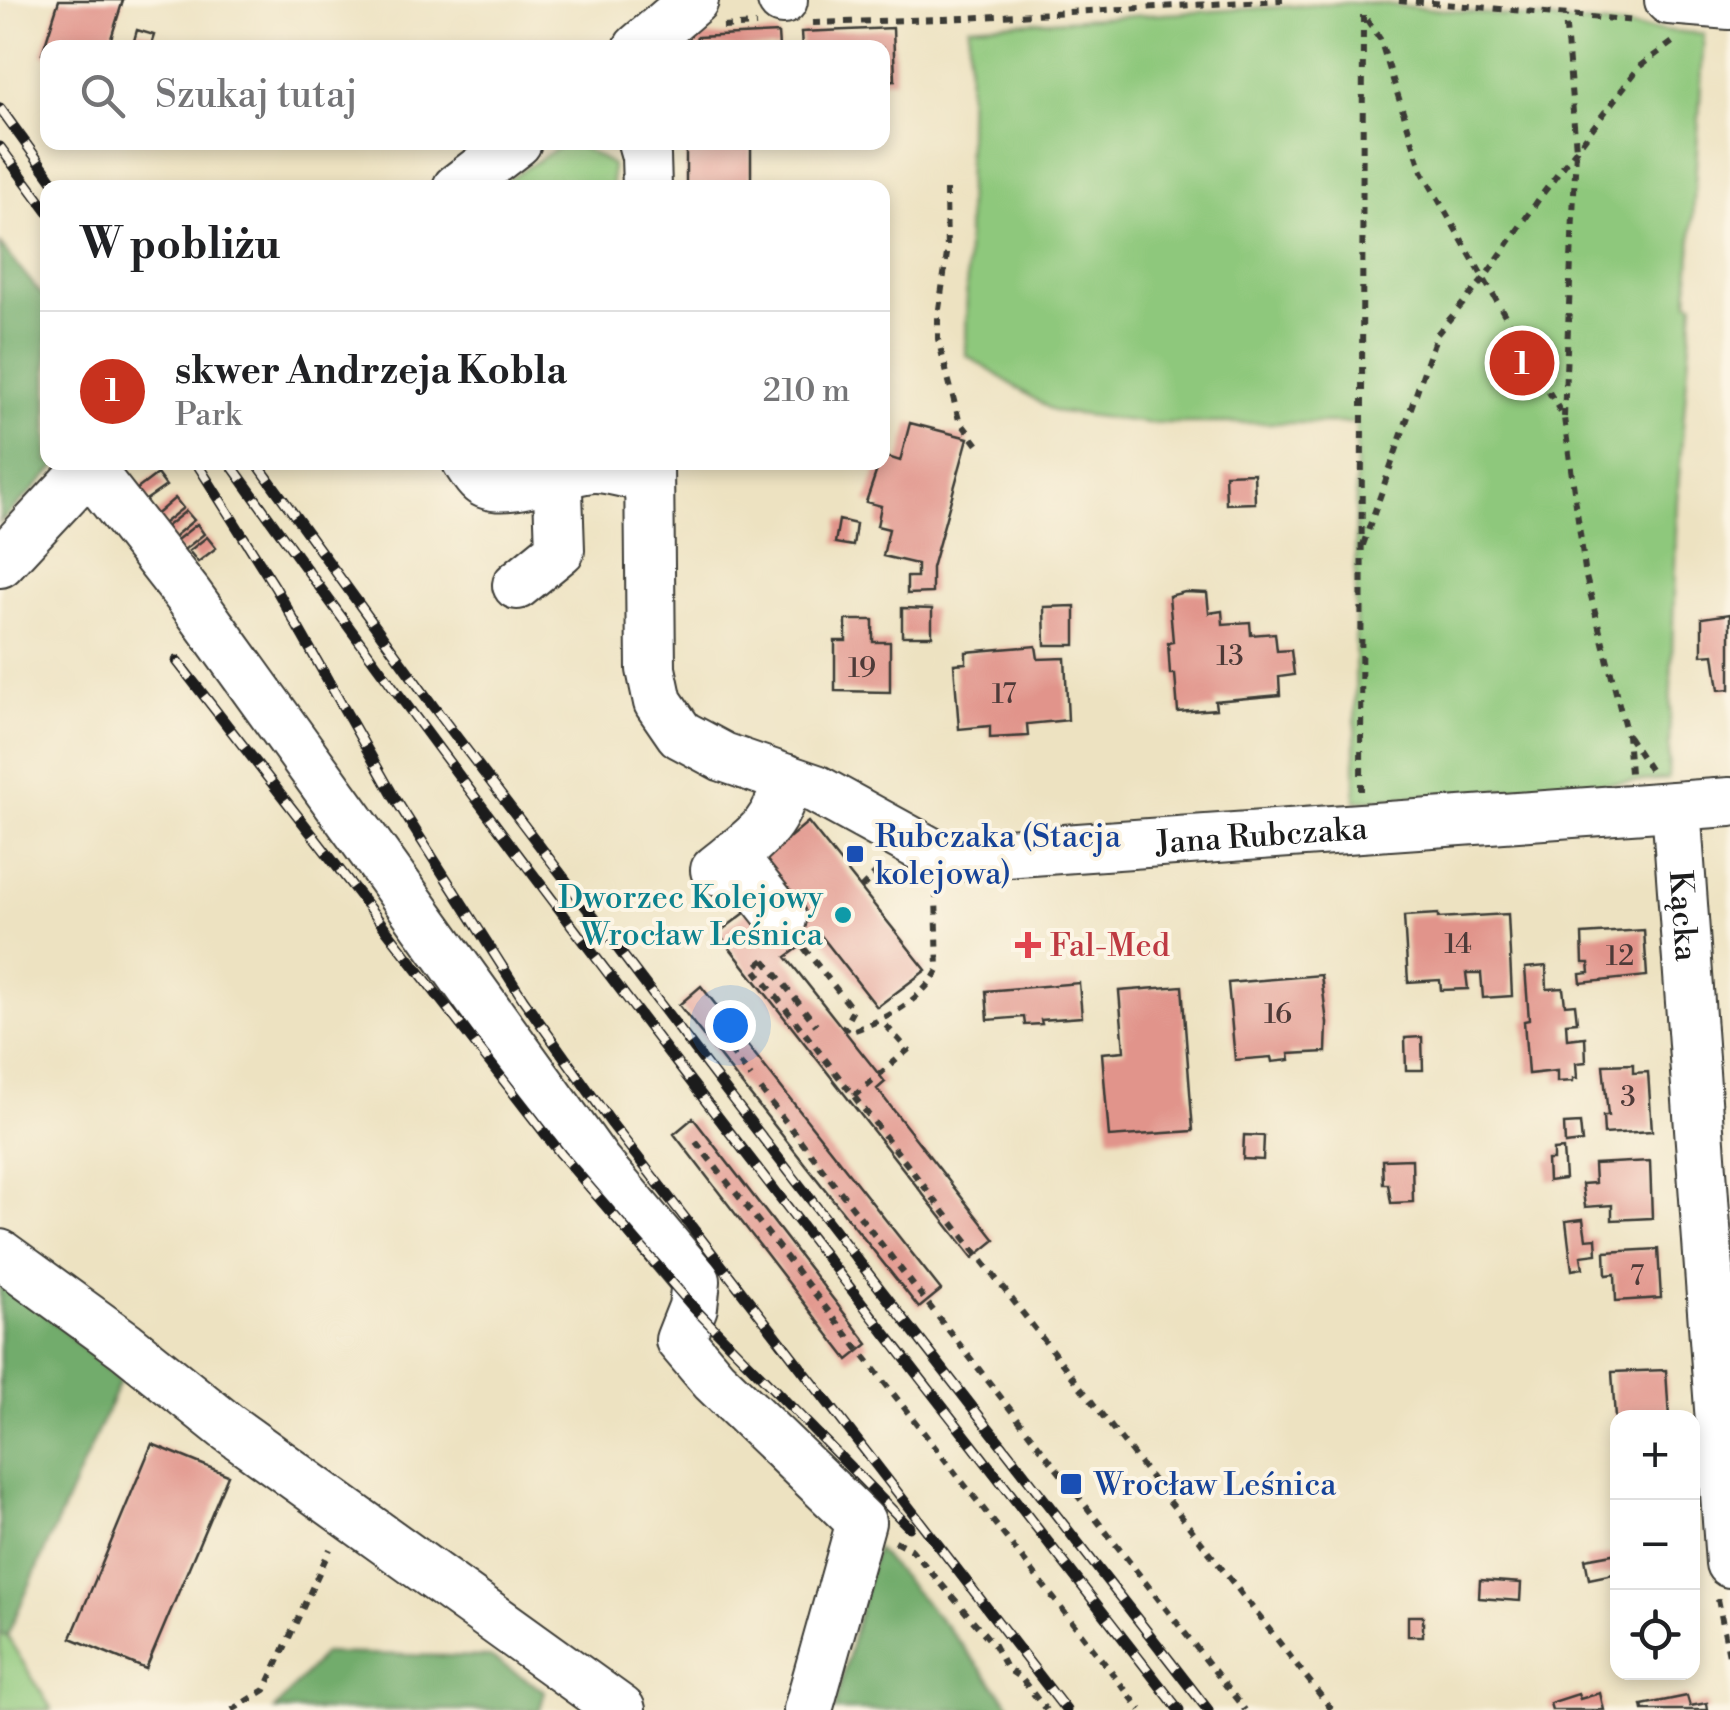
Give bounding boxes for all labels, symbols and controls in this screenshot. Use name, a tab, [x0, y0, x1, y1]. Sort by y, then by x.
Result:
search box	[40, 40, 890, 150]
icon: search	[75, 68, 130, 123]
text: Szukaj tutaj	[155, 72, 358, 119]
text: W pobliżu	[80, 219, 280, 272]
pin: 1	[1490, 326, 1554, 400]
text: skwer Andrzeja Kobla	[175, 348, 567, 395]
text: 1	[105, 371, 120, 411]
text: 210 m	[763, 371, 850, 411]
text: Park	[175, 395, 242, 435]
house number: 13	[1216, 639, 1244, 674]
house number: 19	[848, 651, 876, 686]
house number: 17	[992, 677, 1016, 712]
street label: Jana Rubczaka	[1154, 809, 1370, 863]
place label: Rubczaka (Stacja kolejowa)	[875, 817, 1122, 894]
marker: Rubczaka (Stacja kolejowa)	[844, 843, 866, 865]
street label: Kącka	[1660, 869, 1706, 963]
place label: Dworzec Kolejowy Wrocław Leśnica	[558, 878, 824, 955]
marker: Dworzec Kolejowy Wrocław Leśnica	[832, 904, 854, 926]
place label: Fal-Med	[1050, 926, 1170, 966]
house number: 14	[1444, 927, 1472, 962]
marker: Fal-Med	[1015, 932, 1041, 958]
house number: 12	[1606, 939, 1634, 974]
house number: 16	[1264, 997, 1292, 1032]
your location	[705, 1000, 756, 1051]
house number: 3	[1620, 1080, 1636, 1115]
house number: 7	[1630, 1259, 1644, 1294]
map controls	[1610, 1410, 1700, 1680]
button: +	[1610, 1410, 1700, 1500]
place label: Wrocław Leśnica	[1093, 1465, 1337, 1505]
marker: Wrocław Leśnica	[1058, 1471, 1084, 1497]
button: −	[1610, 1500, 1700, 1590]
button: locate	[1610, 1590, 1700, 1680]

